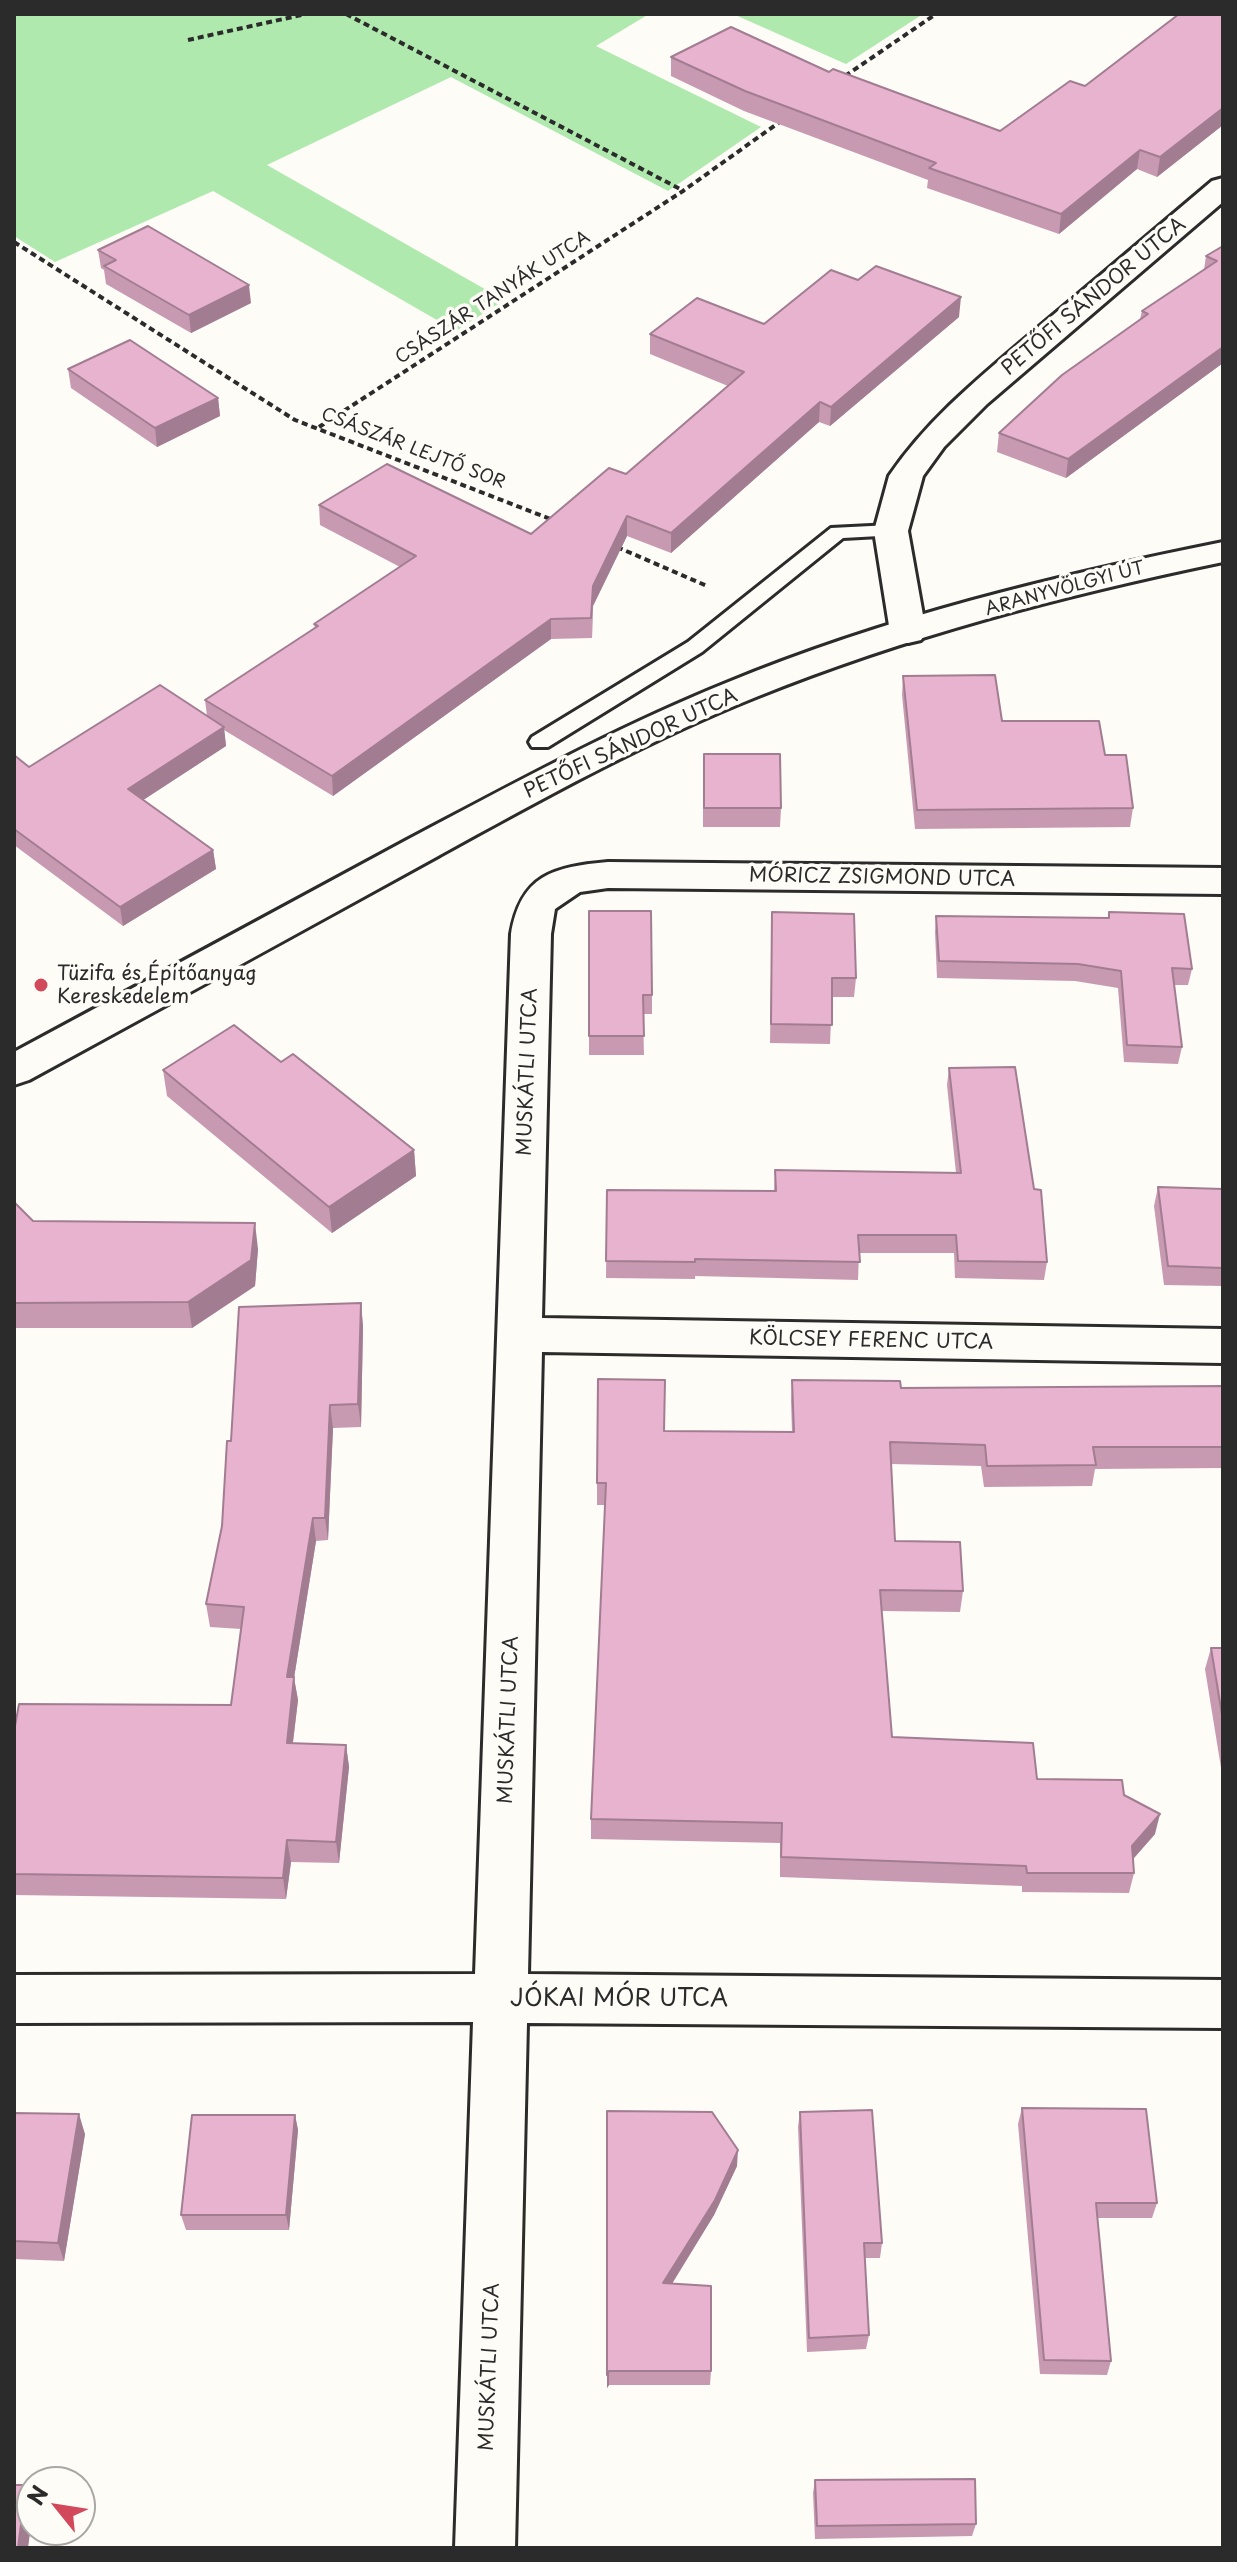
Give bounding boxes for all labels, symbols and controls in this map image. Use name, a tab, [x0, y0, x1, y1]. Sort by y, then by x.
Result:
street label: PETŐFI SÁNDOR UTCA	[997, 213, 1191, 381]
street label: CSÁSZÁR TANYÁK UTCA	[392, 227, 594, 369]
street label: CSÁSZÁR LEJTŐ SOR	[318, 404, 508, 494]
street label: ARANYVÖLGYI ÚT	[983, 557, 1147, 621]
street label: PETŐFI SÁNDOR UTCA	[520, 684, 742, 804]
street label: MÓRICZ ZSIGMOND UTCA	[749, 864, 1015, 892]
place label: Tüzifa és Építőanyag Kereskedelem	[57, 962, 257, 1009]
marker: Tüzifa és Építőanyag Kereskedelem	[32, 976, 50, 994]
street label: MUSKÁTLI UTCA	[513, 988, 543, 1156]
street label: KÖLCSEY FERENC UTCA	[749, 1327, 993, 1355]
street label: MUSKÁTLI UTCA	[494, 1636, 524, 1804]
street label: JÓKAI MÓR UTCA	[510, 1985, 728, 2013]
street label: MUSKÁTLI UTCA	[475, 2283, 505, 2451]
north arrow	[16, 2466, 96, 2546]
text: N	[18, 2479, 55, 2511]

